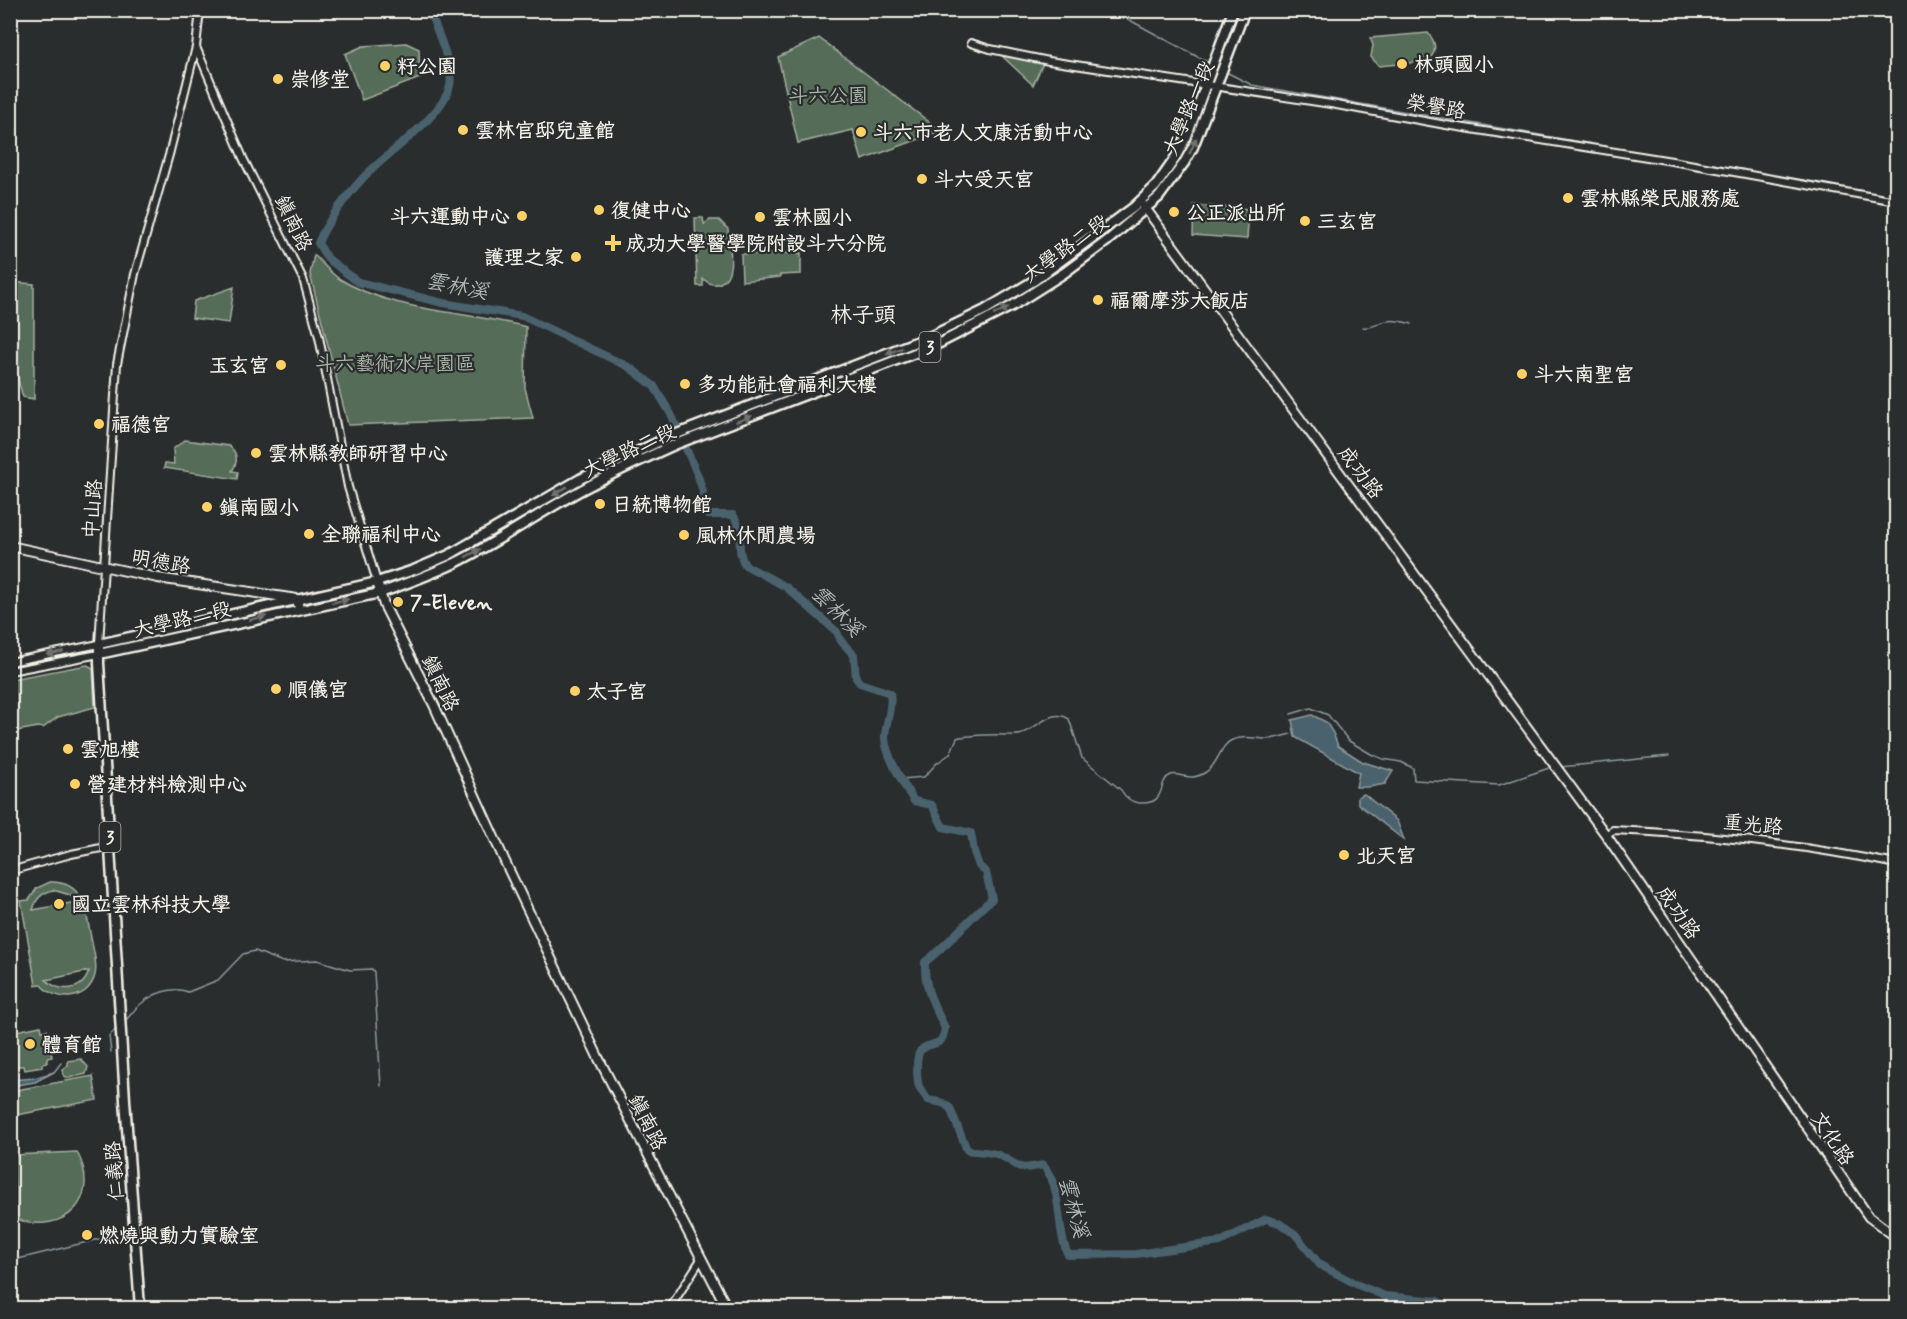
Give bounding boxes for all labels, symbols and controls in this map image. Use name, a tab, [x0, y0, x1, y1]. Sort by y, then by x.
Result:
place label: 林頭國小	[1414, 52, 1494, 79]
place label: 籽公園	[397, 54, 457, 81]
street label: 大學路一段	[1157, 57, 1221, 160]
marker: 林頭國小	[1395, 57, 1409, 71]
marker: 籽公園	[378, 59, 392, 73]
place label: 崇修堂	[290, 67, 350, 94]
marker: 崇修堂	[271, 72, 285, 86]
park label: 斗六公園	[788, 83, 868, 110]
street label: 榮譽路	[1404, 89, 1469, 126]
place label: 雲林官邸兒童館	[475, 118, 615, 145]
place label: 斗六市老人文康活動中心	[873, 120, 1093, 147]
marker: 雲林官邸兒童館	[456, 123, 470, 137]
marker: 斗六市老人文康活動中心	[854, 125, 868, 139]
one-way arrow	[1189, 137, 1198, 154]
place label: 斗六受天宮	[934, 167, 1034, 194]
marker: 斗六受天宮	[915, 172, 929, 186]
place label: 雲林縣榮民服務處	[1580, 186, 1740, 213]
street label: 鎮南路	[267, 191, 318, 257]
marker: 雲林縣榮民服務處	[1561, 191, 1575, 205]
place label: 復健中心	[611, 198, 691, 225]
place label: 公正派出所	[1186, 200, 1286, 227]
marker: 復健中心	[592, 203, 606, 217]
place label: 斗六運動中心	[390, 204, 510, 231]
place label: 雲林國小	[772, 205, 852, 232]
marker: 公正派出所	[1167, 205, 1181, 219]
marker: 斗六運動中心	[515, 209, 529, 223]
street label: 大學路二段	[1017, 209, 1114, 290]
place label: 三玄宮	[1317, 209, 1377, 236]
marker: 雲林國小	[753, 210, 767, 224]
marker: 三玄宮	[1298, 214, 1312, 228]
place label: 成功大學醫學院附設斗六分院	[626, 231, 886, 258]
marker: 成功大學醫學院附設斗六分院	[604, 234, 622, 252]
place label: 護理之家	[484, 245, 564, 272]
marker: 護理之家	[569, 250, 583, 264]
water label: 雲林溪	[423, 267, 491, 307]
place label: 福爾摩莎大飯店	[1110, 288, 1250, 315]
marker: 福爾摩莎大飯店	[1091, 293, 1105, 307]
district label: 林子頭	[830, 302, 896, 330]
one-way arrow	[993, 307, 1010, 316]
road number: 3	[920, 332, 940, 362]
one-way arrow	[885, 347, 903, 356]
park label: 斗六藝術水岸園區	[315, 351, 475, 378]
place label: 玉玄宮	[209, 353, 269, 380]
marker: 玉玄宮	[274, 358, 288, 372]
place label: 斗六南聖宮	[1534, 362, 1634, 389]
marker: 斗六南聖宮	[1515, 367, 1529, 381]
place label: 多功能社會福利大樓	[697, 372, 877, 399]
marker: 多功能社會福利大樓	[678, 377, 692, 391]
place label: 福德宮	[111, 412, 171, 439]
one-way arrow	[735, 413, 753, 423]
marker: 福德宮	[92, 417, 106, 431]
street label: 大學路二段	[579, 418, 681, 485]
place label: 雲林縣教師研習中心	[268, 441, 448, 468]
street label: 成功路	[1331, 441, 1389, 506]
marker: 雲林縣教師研習中心	[249, 446, 263, 460]
street label: 中山路	[78, 477, 109, 540]
one-way arrow	[551, 486, 568, 496]
place label: 日統博物館	[612, 492, 712, 519]
place label: 鎮南國小	[219, 495, 299, 522]
marker: 日統博物館	[593, 497, 607, 511]
marker: 鎮南國小	[200, 500, 214, 514]
place label: 全聯福利中心	[321, 522, 441, 549]
place label: 風林休閒農場	[696, 523, 816, 550]
marker: 全聯福利中心	[302, 527, 316, 541]
marker: 風林休閒農場	[677, 528, 691, 542]
street label: 明德路	[129, 544, 194, 581]
one-way arrow	[464, 548, 481, 558]
water label: 雲林溪	[804, 580, 869, 645]
place label: 7-Eleven	[410, 590, 493, 617]
marker: 7-Eleven	[391, 595, 405, 609]
street label: 大學路二段	[131, 596, 234, 645]
one-way arrow	[330, 596, 349, 605]
one-way arrow	[249, 613, 268, 623]
one-way arrow	[46, 649, 64, 659]
street label: 鎮南路	[414, 651, 465, 717]
place label: 順儀宮	[288, 677, 348, 704]
place label: 太子宮	[587, 679, 647, 706]
marker: 順儀宮	[269, 682, 283, 696]
marker: 太子宮	[568, 684, 582, 698]
place label: 雲旭樓	[80, 737, 140, 764]
marker: 雲旭樓	[61, 742, 75, 756]
place label: 營建材料檢測中心	[87, 772, 247, 799]
marker: 營建材料檢測中心	[68, 777, 82, 791]
street label: 重光路	[1722, 809, 1785, 842]
road number: 3	[100, 822, 120, 852]
place label: 北天宮	[1356, 843, 1416, 870]
marker: 北天宮	[1337, 848, 1351, 862]
street label: 成功路	[1650, 881, 1707, 946]
place label: 國立雲林科技大學	[71, 892, 231, 919]
marker: 國立雲林科技大學	[52, 897, 66, 911]
place label: 體育館	[42, 1032, 102, 1059]
marker: 體育館	[23, 1037, 37, 1051]
street label: 鎮南路	[621, 1090, 673, 1156]
street label: 文化路	[1804, 1106, 1860, 1172]
street label: 仁義路	[100, 1139, 131, 1202]
water label: 雲林溪	[1051, 1173, 1095, 1242]
place label: 燃燒與動力實驗室	[99, 1223, 259, 1250]
marker: 燃燒與動力實驗室	[80, 1228, 94, 1242]

